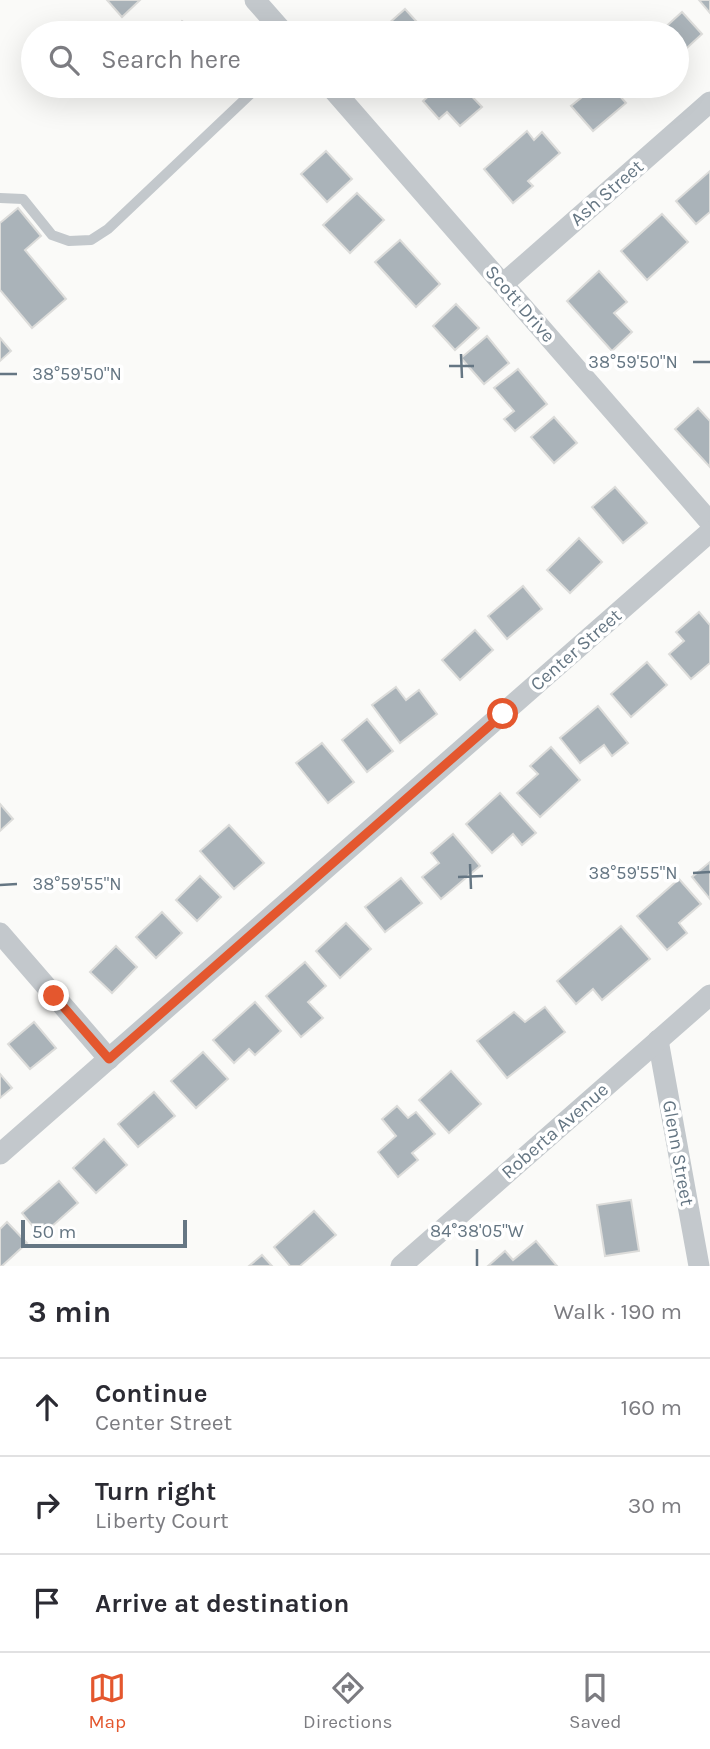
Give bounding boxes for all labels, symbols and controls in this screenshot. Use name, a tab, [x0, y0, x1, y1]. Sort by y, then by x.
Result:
search box	[21, 21, 689, 98]
icon: search	[45, 41, 83, 79]
text: Search here	[101, 44, 241, 75]
street label: Ash Street	[566, 155, 648, 231]
street label: Scott Drive	[481, 261, 559, 347]
text: 38°59'50"N	[588, 351, 678, 373]
text: 38°59'50"N	[32, 363, 122, 385]
street label: Center Street	[526, 605, 626, 695]
route start	[487, 698, 518, 729]
text: 38°59'55"N	[589, 862, 677, 884]
text: 38°59'55"N	[33, 873, 121, 895]
route end	[38, 980, 69, 1011]
street label: Roberta Avenue	[497, 1079, 613, 1183]
street label: Glenn Street	[658, 1098, 698, 1208]
scale bar	[21, 1217, 187, 1249]
text: 84°38'05"W	[430, 1220, 524, 1242]
text: 50 m	[32, 1221, 76, 1243]
text: 3 min	[28, 1294, 111, 1330]
text: Walk · 190 m	[554, 1298, 682, 1325]
text: Continue	[95, 1378, 207, 1409]
icon: ahead	[28, 1388, 66, 1426]
text: 160 m	[621, 1394, 682, 1421]
text: Center Street	[95, 1409, 232, 1436]
text: Turn right	[95, 1476, 216, 1507]
icon: right	[28, 1486, 66, 1524]
text: 30 m	[628, 1492, 682, 1519]
text: Liberty Court	[95, 1507, 229, 1534]
icon: arrive	[28, 1584, 66, 1622]
text: Arrive at destination	[95, 1588, 349, 1619]
tab: Map	[88, 1669, 126, 1733]
tab: Directions	[303, 1669, 392, 1733]
tab: Saved	[569, 1669, 622, 1733]

